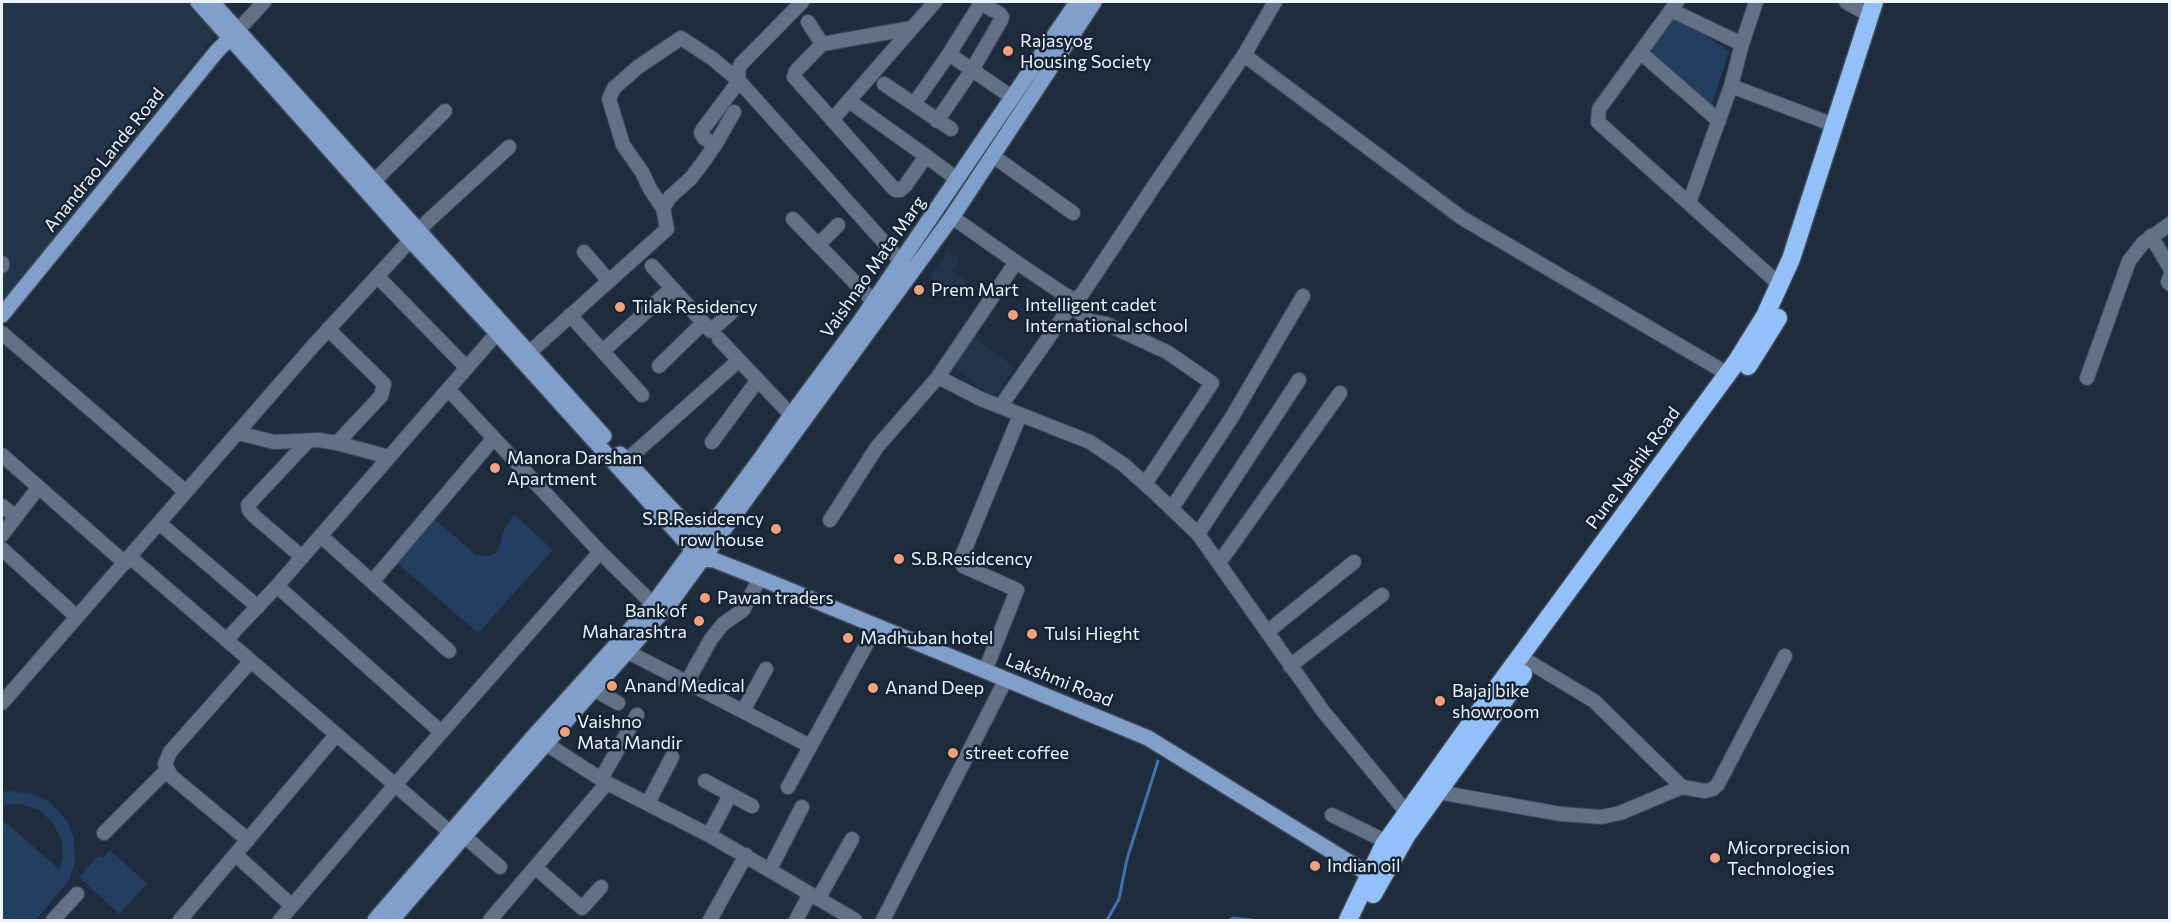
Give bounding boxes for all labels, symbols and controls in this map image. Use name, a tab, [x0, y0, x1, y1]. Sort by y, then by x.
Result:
place label: Rajasyog Housing Society	[1020, 30, 1152, 72]
marker: Rajasyog Housing Society	[1001, 44, 1015, 58]
street label: Anandrao Lande Road	[39, 84, 169, 236]
street label: Vaishnao Mata Marg	[816, 192, 930, 342]
place label: Prem Mart	[931, 279, 1019, 301]
marker: Prem Mart	[912, 283, 926, 297]
place label: Intelligent cadet International school	[1025, 294, 1188, 336]
place label: Tilak Residency	[632, 296, 758, 318]
marker: Tilak Residency	[613, 300, 627, 314]
marker: Intelligent cadet International school	[1006, 308, 1020, 322]
street label: Pune Nashik Road	[1581, 403, 1685, 533]
place label: Manora Darshan Apartment	[507, 447, 642, 490]
marker: Manora Darshan Apartment	[488, 461, 502, 475]
place label: S.B.Residcency row house	[642, 508, 764, 550]
marker: S.B.Residcency row house	[769, 522, 783, 536]
place label: S.B.Residcency	[911, 548, 1033, 570]
marker: S.B.Residcency	[892, 552, 906, 566]
place label: Pawan traders	[717, 587, 834, 609]
marker: Pawan traders	[698, 591, 712, 605]
place label: Bank of Maharashtra	[582, 600, 687, 642]
marker: Bank of Maharashtra	[692, 614, 706, 628]
place label: Tulsi Hieght	[1044, 623, 1140, 645]
place label: Madhuban hotel	[860, 627, 993, 649]
marker: Tulsi Hieght	[1025, 627, 1039, 641]
marker: Madhuban hotel	[841, 631, 855, 645]
street label: Lakshmi Road	[1002, 649, 1116, 711]
place label: Anand Medical	[624, 675, 745, 697]
place label: Anand Deep	[885, 677, 984, 699]
marker: Anand Medical	[605, 679, 619, 693]
place label: Bajaj bike showroom	[1452, 680, 1539, 722]
marker: Anand Deep	[866, 681, 880, 695]
marker: Bajaj bike showroom	[1433, 694, 1447, 708]
place label: Vaishno Mata Mandir	[577, 711, 683, 754]
marker: Vaishno Mata Mandir	[558, 725, 572, 739]
place label: street coffee	[965, 742, 1069, 764]
marker: street coffee	[946, 746, 960, 760]
place label: Micorprecision Technologies	[1727, 837, 1850, 880]
marker: Micorprecision Technologies	[1708, 851, 1722, 865]
place label: Indian oil	[1327, 855, 1400, 877]
marker: Indian oil	[1308, 859, 1322, 873]

